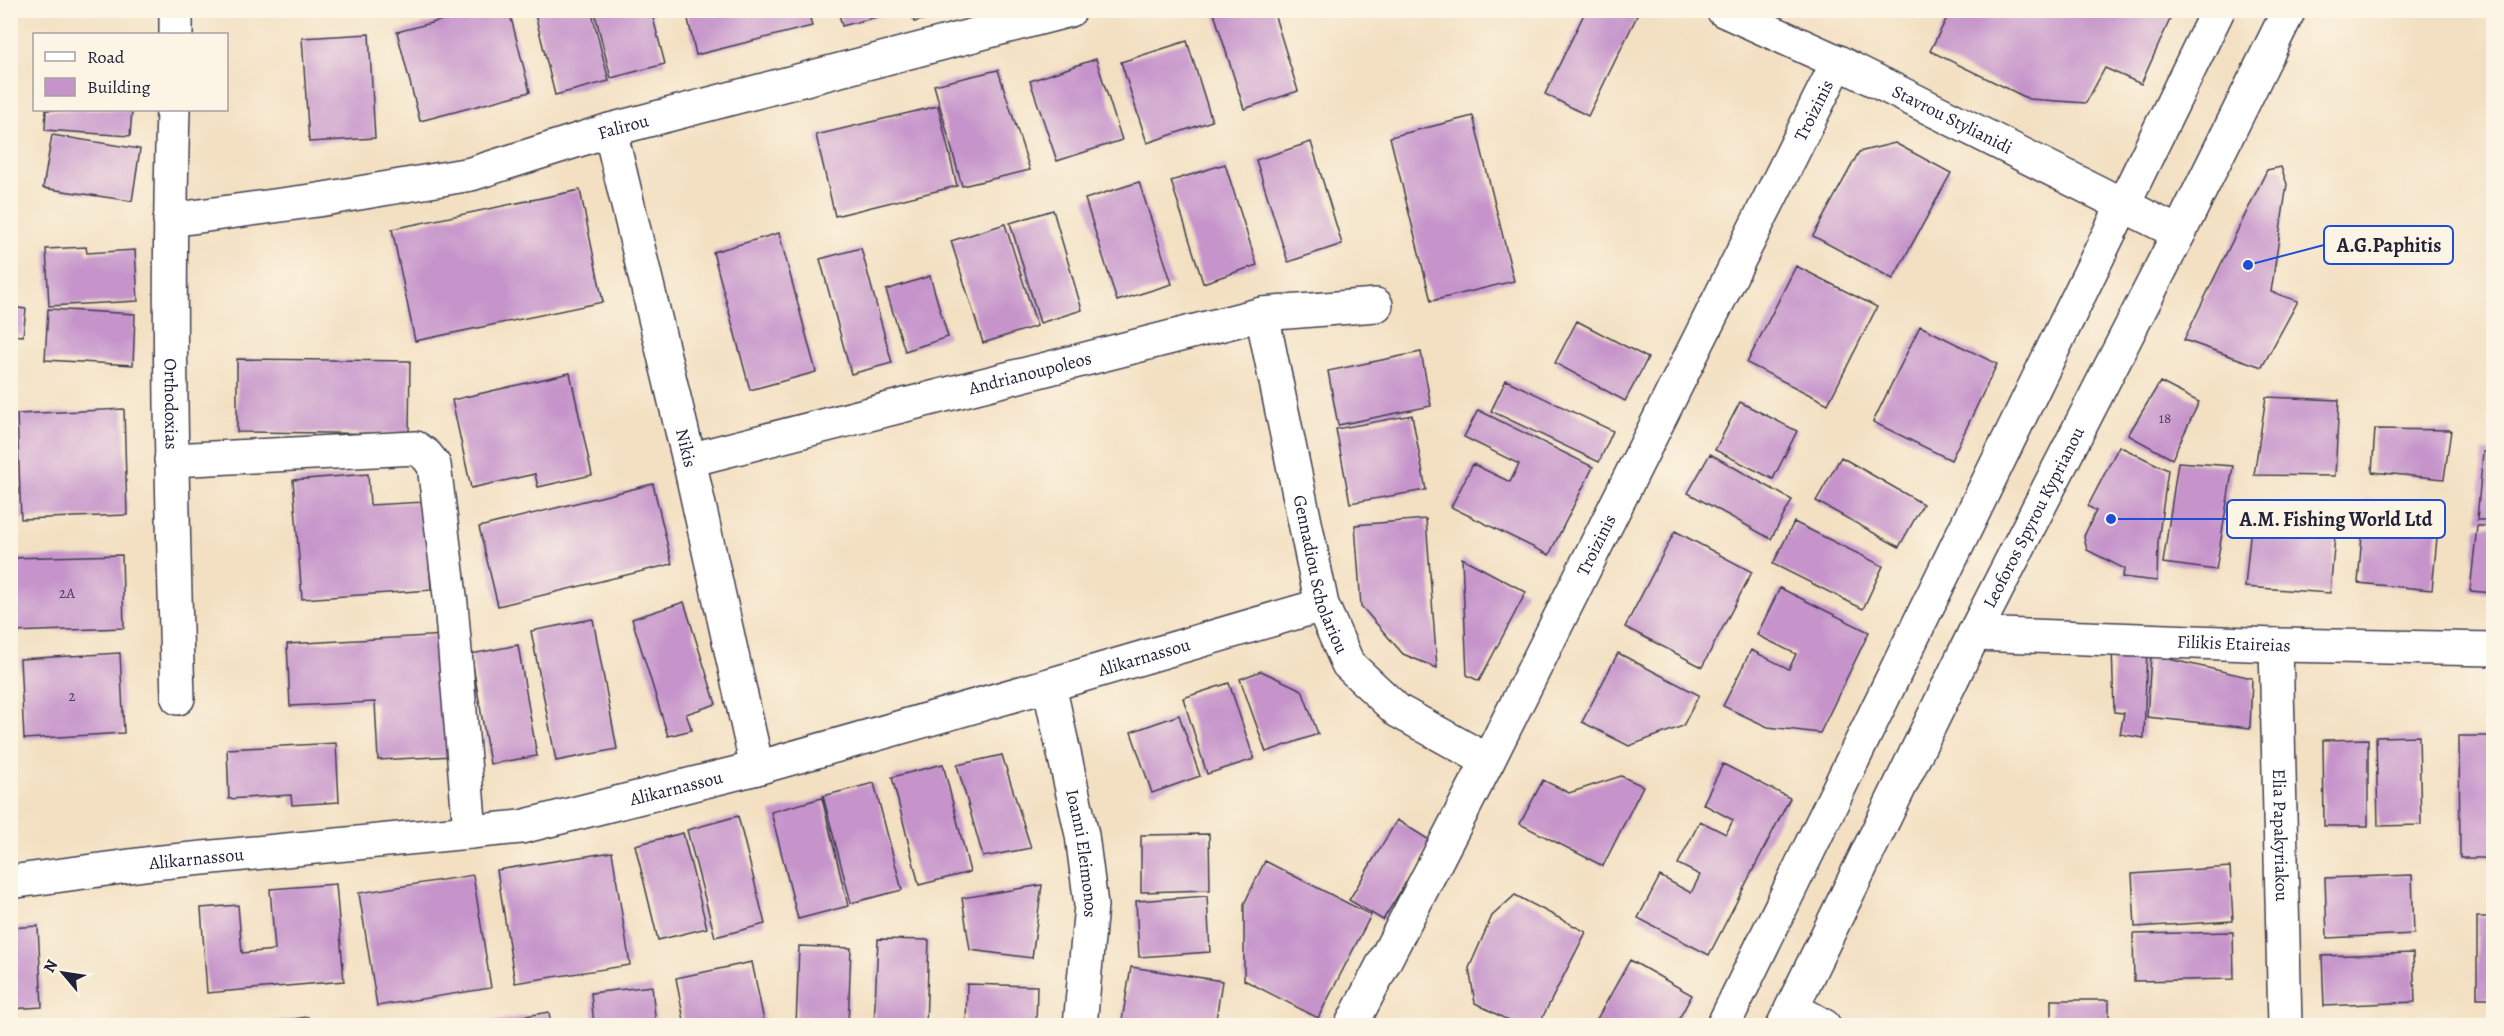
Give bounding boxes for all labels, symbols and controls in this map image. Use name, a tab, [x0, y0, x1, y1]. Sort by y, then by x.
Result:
legend	[33, 33, 228, 111]
text: Road	[87, 45, 125, 69]
text: Building	[87, 75, 151, 99]
street label: Troizinis	[1788, 76, 1839, 145]
street label: Stavrou Stylianidi	[1888, 79, 2016, 160]
street label: Falirou	[595, 108, 652, 145]
callout: A.G.Paphitis	[2324, 226, 2453, 264]
text: A.G.Paphitis	[2336, 232, 2441, 259]
street label: Andrianoupoleos	[965, 346, 1094, 401]
street label: Orthodoxias	[159, 358, 184, 450]
house number: 18	[2159, 408, 2171, 428]
street label: Leoforos Spyrou Kyprianou	[1977, 423, 2090, 612]
street label: Nikis	[670, 426, 702, 470]
street label: Gennadiou Scholariou	[1288, 493, 1354, 657]
callout: A.M. Fishing World Ltd	[2227, 500, 2445, 538]
text: A.M. Fishing World Ltd	[2238, 506, 2433, 533]
street label: Troizinis	[1571, 510, 1622, 580]
house number: 2A	[59, 583, 75, 603]
street label: Filikis Etaireias	[2176, 629, 2291, 657]
street label: Alikarnassou	[1094, 632, 1193, 682]
house number: 2	[68, 686, 76, 706]
street label: Alikarnassou	[626, 765, 725, 812]
street label: Elia Papakyriakou	[2267, 768, 2294, 902]
street label: Ioanni Eleimonos	[1060, 787, 1103, 919]
street label: Alikarnassou	[147, 842, 245, 875]
north arrow	[33, 943, 93, 1003]
text: N	[38, 955, 63, 977]

